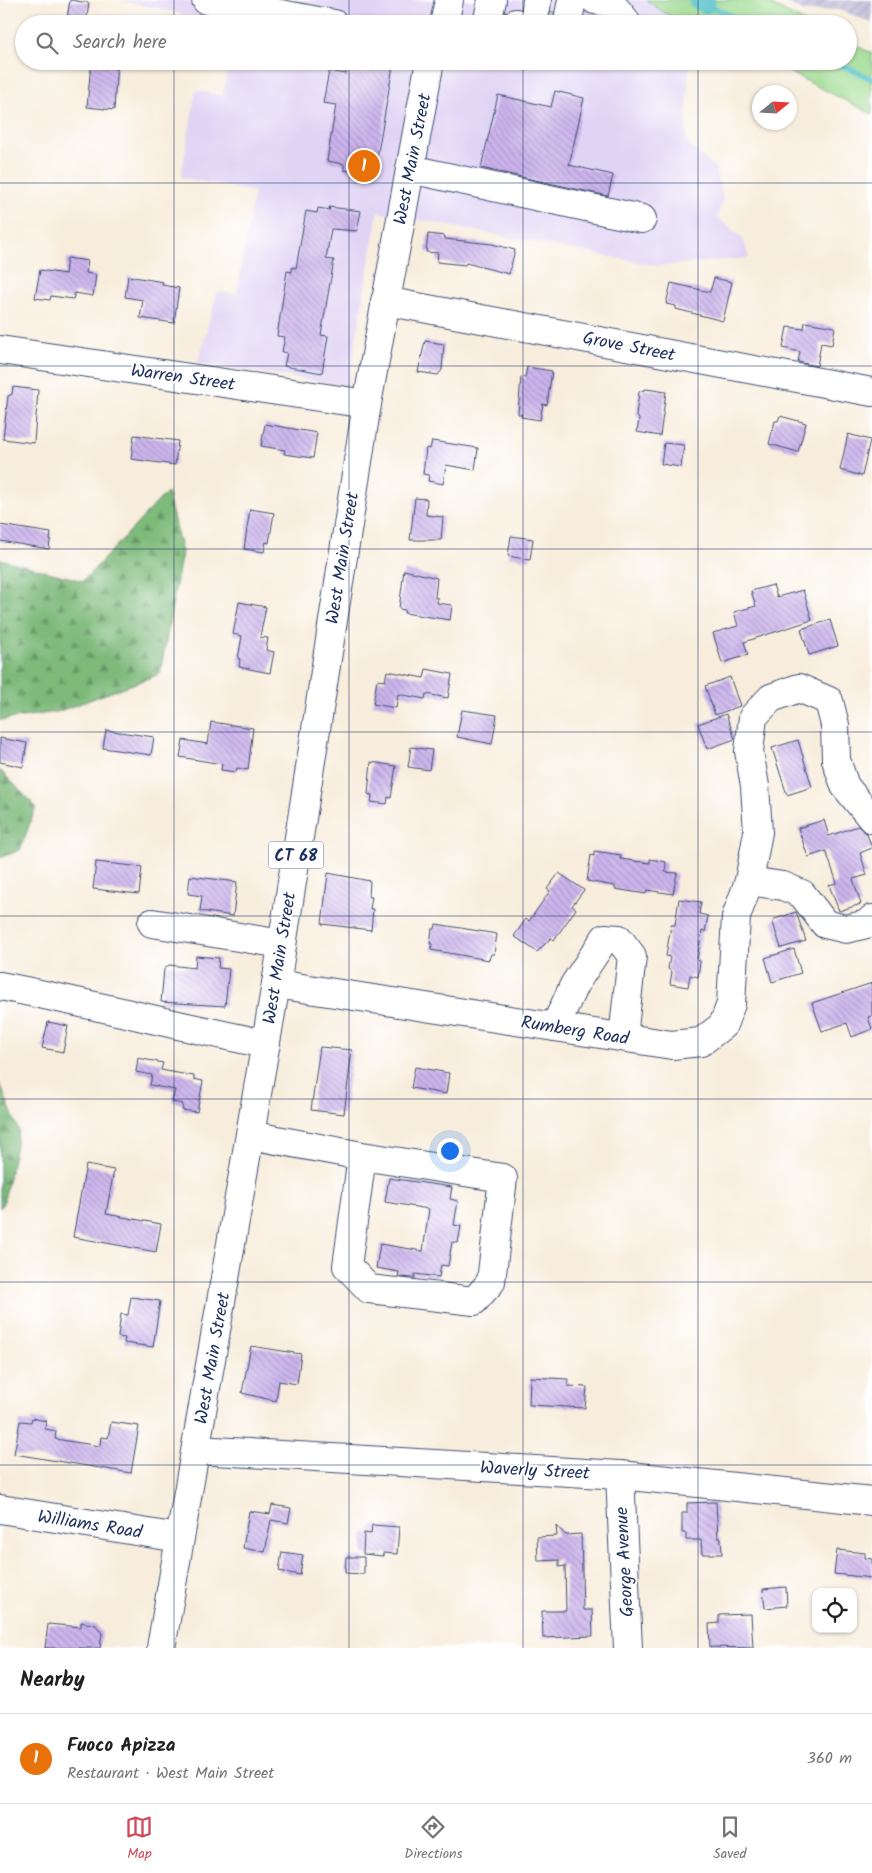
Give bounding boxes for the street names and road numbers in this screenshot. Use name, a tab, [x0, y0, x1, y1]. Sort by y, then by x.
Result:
street label: West Main Street	[387, 90, 441, 228]
street label: Grove Street	[580, 324, 678, 371]
street label: Warren Street	[129, 357, 238, 400]
street label: West Main Street	[319, 489, 368, 626]
road number: CT 68	[268, 842, 324, 868]
street label: West Main Street	[256, 889, 305, 1026]
street label: Rumberg Road	[519, 1009, 632, 1054]
street label: West Main Street	[188, 1289, 240, 1426]
street label: Waverly Street	[479, 1454, 592, 1489]
street label: Williams Road	[36, 1503, 145, 1548]
street label: George Avenue	[608, 1506, 643, 1618]

